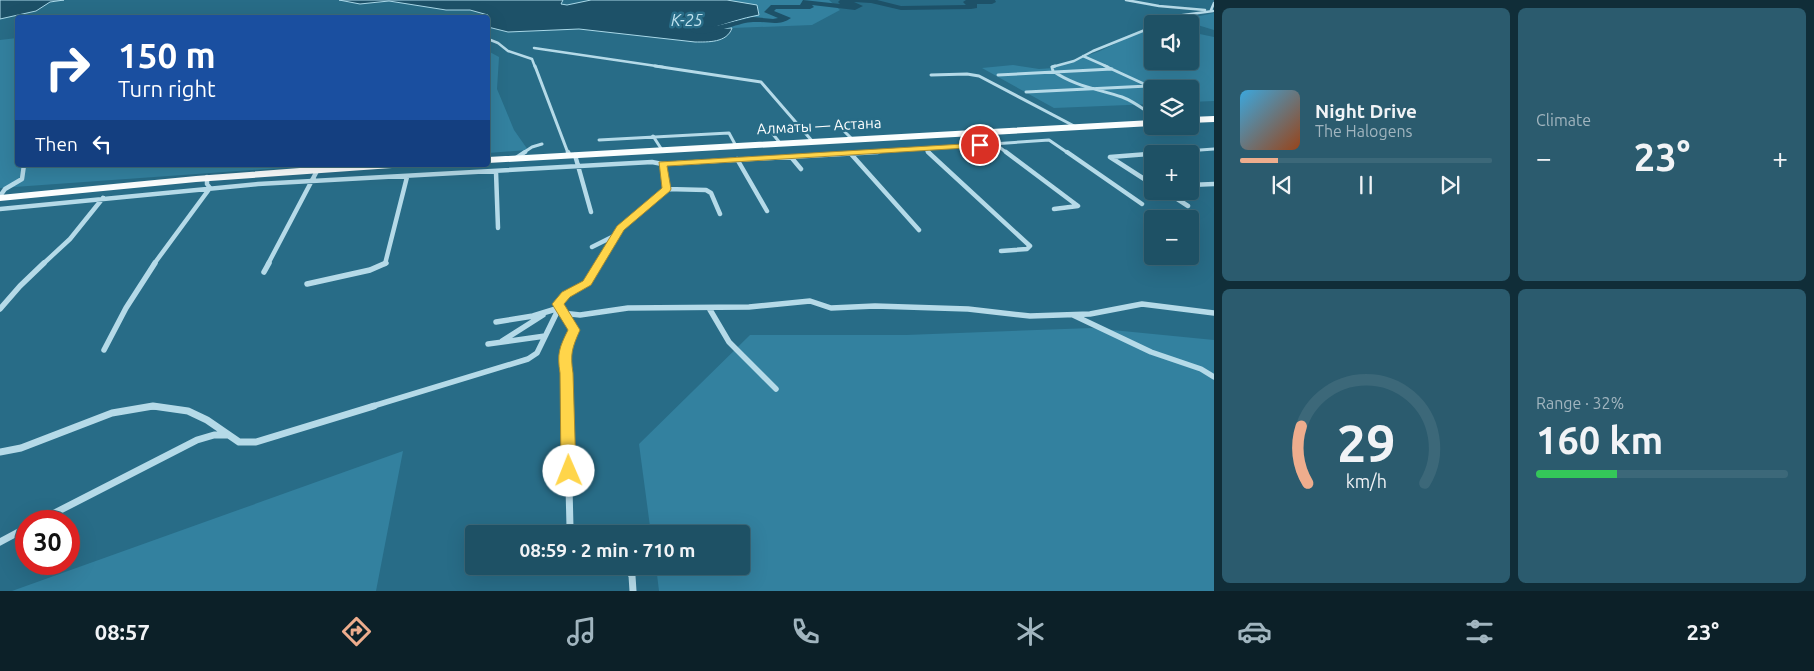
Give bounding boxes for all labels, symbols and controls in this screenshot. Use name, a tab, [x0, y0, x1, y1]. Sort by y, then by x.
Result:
water label: К-25	[671, 11, 703, 29]
map controls	[1144, 15, 1199, 265]
button: sound	[1144, 15, 1199, 70]
icon: right	[35, 35, 100, 100]
text: 150 m	[118, 35, 216, 75]
text: Turn right	[118, 76, 216, 101]
button: layers	[1144, 80, 1199, 135]
text: Night Drive	[1315, 100, 1417, 122]
text: Climate	[1536, 111, 1591, 129]
street label: Алматы — Астана	[756, 114, 882, 137]
text: The Halogens	[1315, 122, 1413, 140]
pin	[959, 124, 1001, 166]
icon: left	[88, 130, 116, 158]
icon: arrive	[966, 131, 994, 159]
text: Then	[35, 133, 78, 155]
text: 23°	[1634, 136, 1690, 178]
text: −	[1536, 142, 1552, 173]
text: +	[1772, 142, 1788, 173]
button: +	[1144, 145, 1199, 200]
icon: previous	[1268, 171, 1296, 199]
icon: pause	[1352, 171, 1380, 199]
icon: next	[1436, 171, 1464, 199]
button: −	[1144, 210, 1199, 265]
text: Range · 32%	[1536, 394, 1624, 412]
text: 29	[1337, 414, 1395, 472]
text: 160 km	[1536, 419, 1663, 461]
position arrow	[542, 444, 594, 496]
text: km/h	[1345, 471, 1387, 491]
speed limit sign: 30	[15, 510, 80, 575]
text: 08:59 · 2 min · 710 m	[520, 539, 695, 561]
icon: directions	[339, 614, 374, 649]
icon: music	[564, 614, 599, 649]
icon: phone	[788, 614, 823, 649]
icon: climate	[1013, 614, 1048, 649]
icon: car	[1237, 614, 1272, 649]
icon: filters	[1462, 614, 1497, 649]
text: 08:57	[95, 619, 150, 644]
text: 23°	[1687, 619, 1719, 644]

